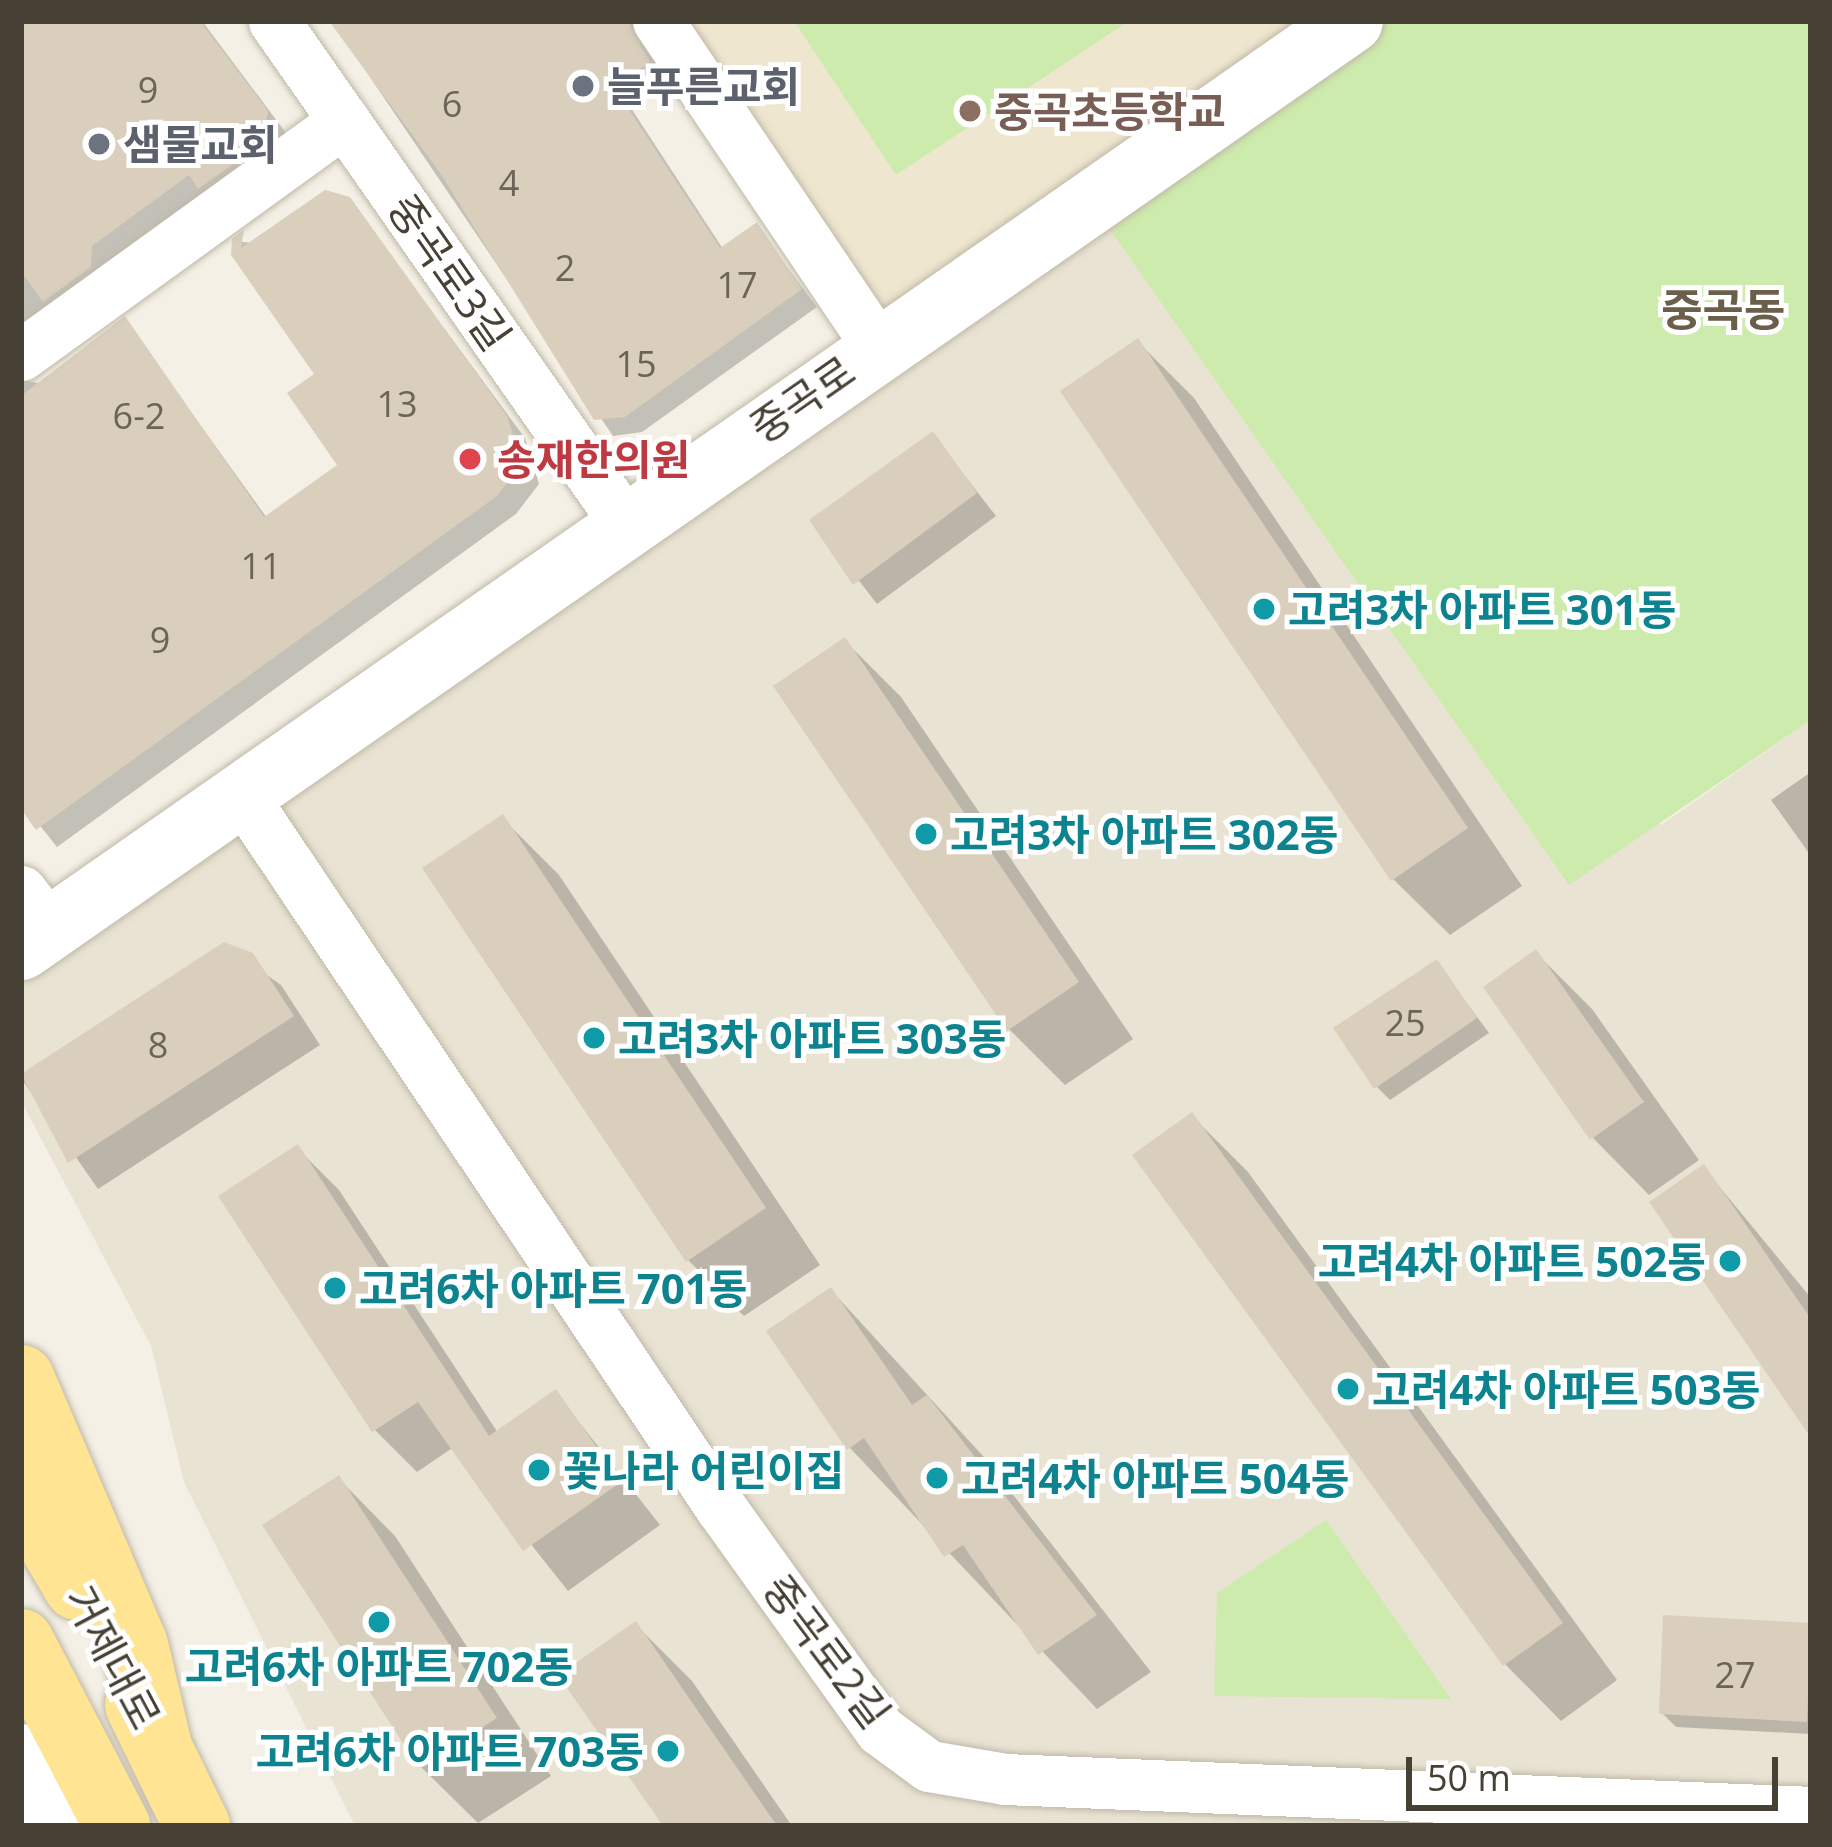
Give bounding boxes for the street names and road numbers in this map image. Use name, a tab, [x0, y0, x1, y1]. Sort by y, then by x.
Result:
street label: 중곡로3길	[378, 184, 522, 360]
street label: 중곡로	[740, 345, 864, 453]
street label: 중곡로2길	[753, 1565, 901, 1737]
street label: 거제대로	[54, 1577, 172, 1737]

